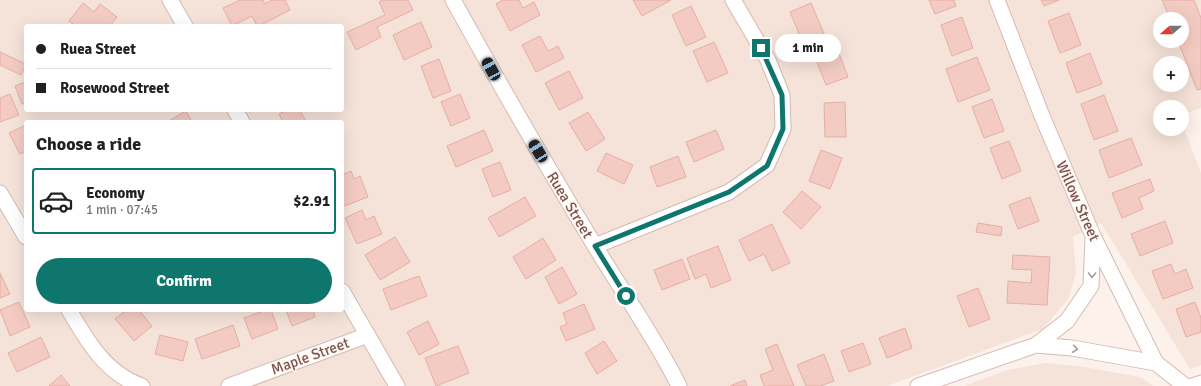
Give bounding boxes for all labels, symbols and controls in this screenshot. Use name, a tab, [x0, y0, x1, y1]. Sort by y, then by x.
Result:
north arrow	[1153, 12, 1189, 48]
map controls	[1153, 12, 1189, 136]
callout: 1 min	[775, 34, 841, 62]
route end	[752, 39, 770, 57]
text: Ruea Street	[60, 40, 136, 58]
text: 1 min	[792, 40, 824, 56]
car	[480, 56, 502, 82]
button: +	[1153, 56, 1189, 92]
text: Rosewood Street	[60, 79, 169, 97]
button: −	[1153, 100, 1189, 136]
text: Choose a ride	[36, 133, 141, 155]
car	[527, 138, 549, 164]
street label: Willow Street	[1052, 158, 1104, 244]
street label: Ruea Street	[543, 169, 597, 241]
icon: car	[38, 183, 74, 219]
text: Economy	[86, 184, 145, 202]
text: $2.91	[293, 192, 330, 210]
text: 1 min · 07:45	[86, 202, 158, 218]
button: Confirm	[36, 258, 332, 304]
one-way arrow	[1087, 272, 1096, 278]
route start	[617, 287, 635, 305]
street label: Maple Street	[268, 334, 352, 378]
one-way arrow	[1072, 344, 1078, 353]

